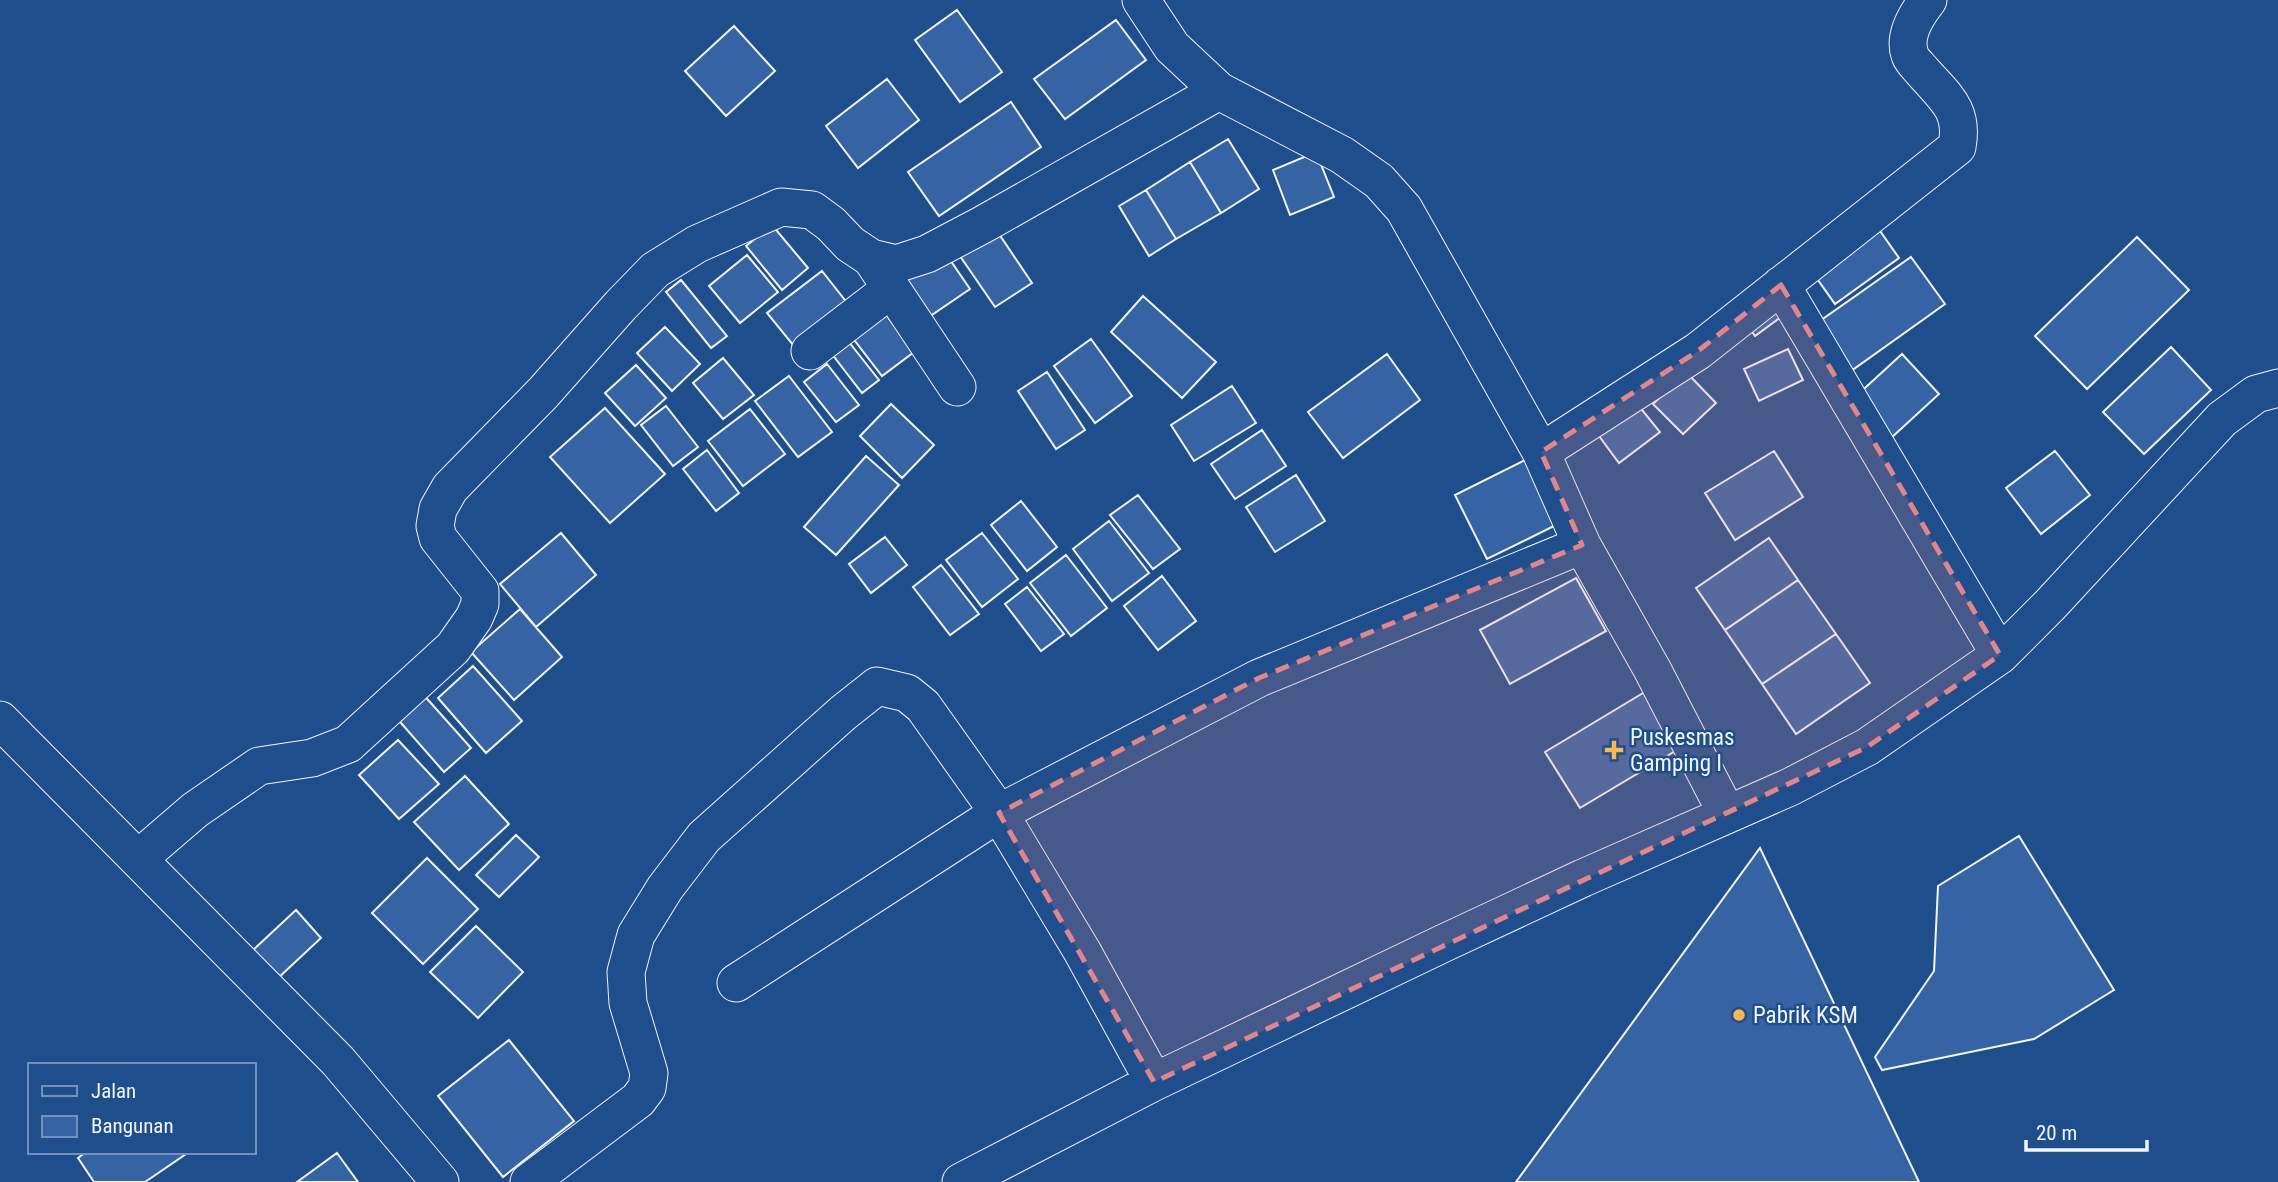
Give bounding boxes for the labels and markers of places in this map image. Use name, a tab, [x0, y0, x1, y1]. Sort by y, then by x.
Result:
place label: Puskesmas Gamping I	[1630, 724, 1735, 777]
marker: Puskesmas Gamping I	[1604, 740, 1624, 760]
place label: Pabrik KSM	[1753, 1002, 1858, 1029]
marker: Pabrik KSM	[1731, 1007, 1747, 1023]

